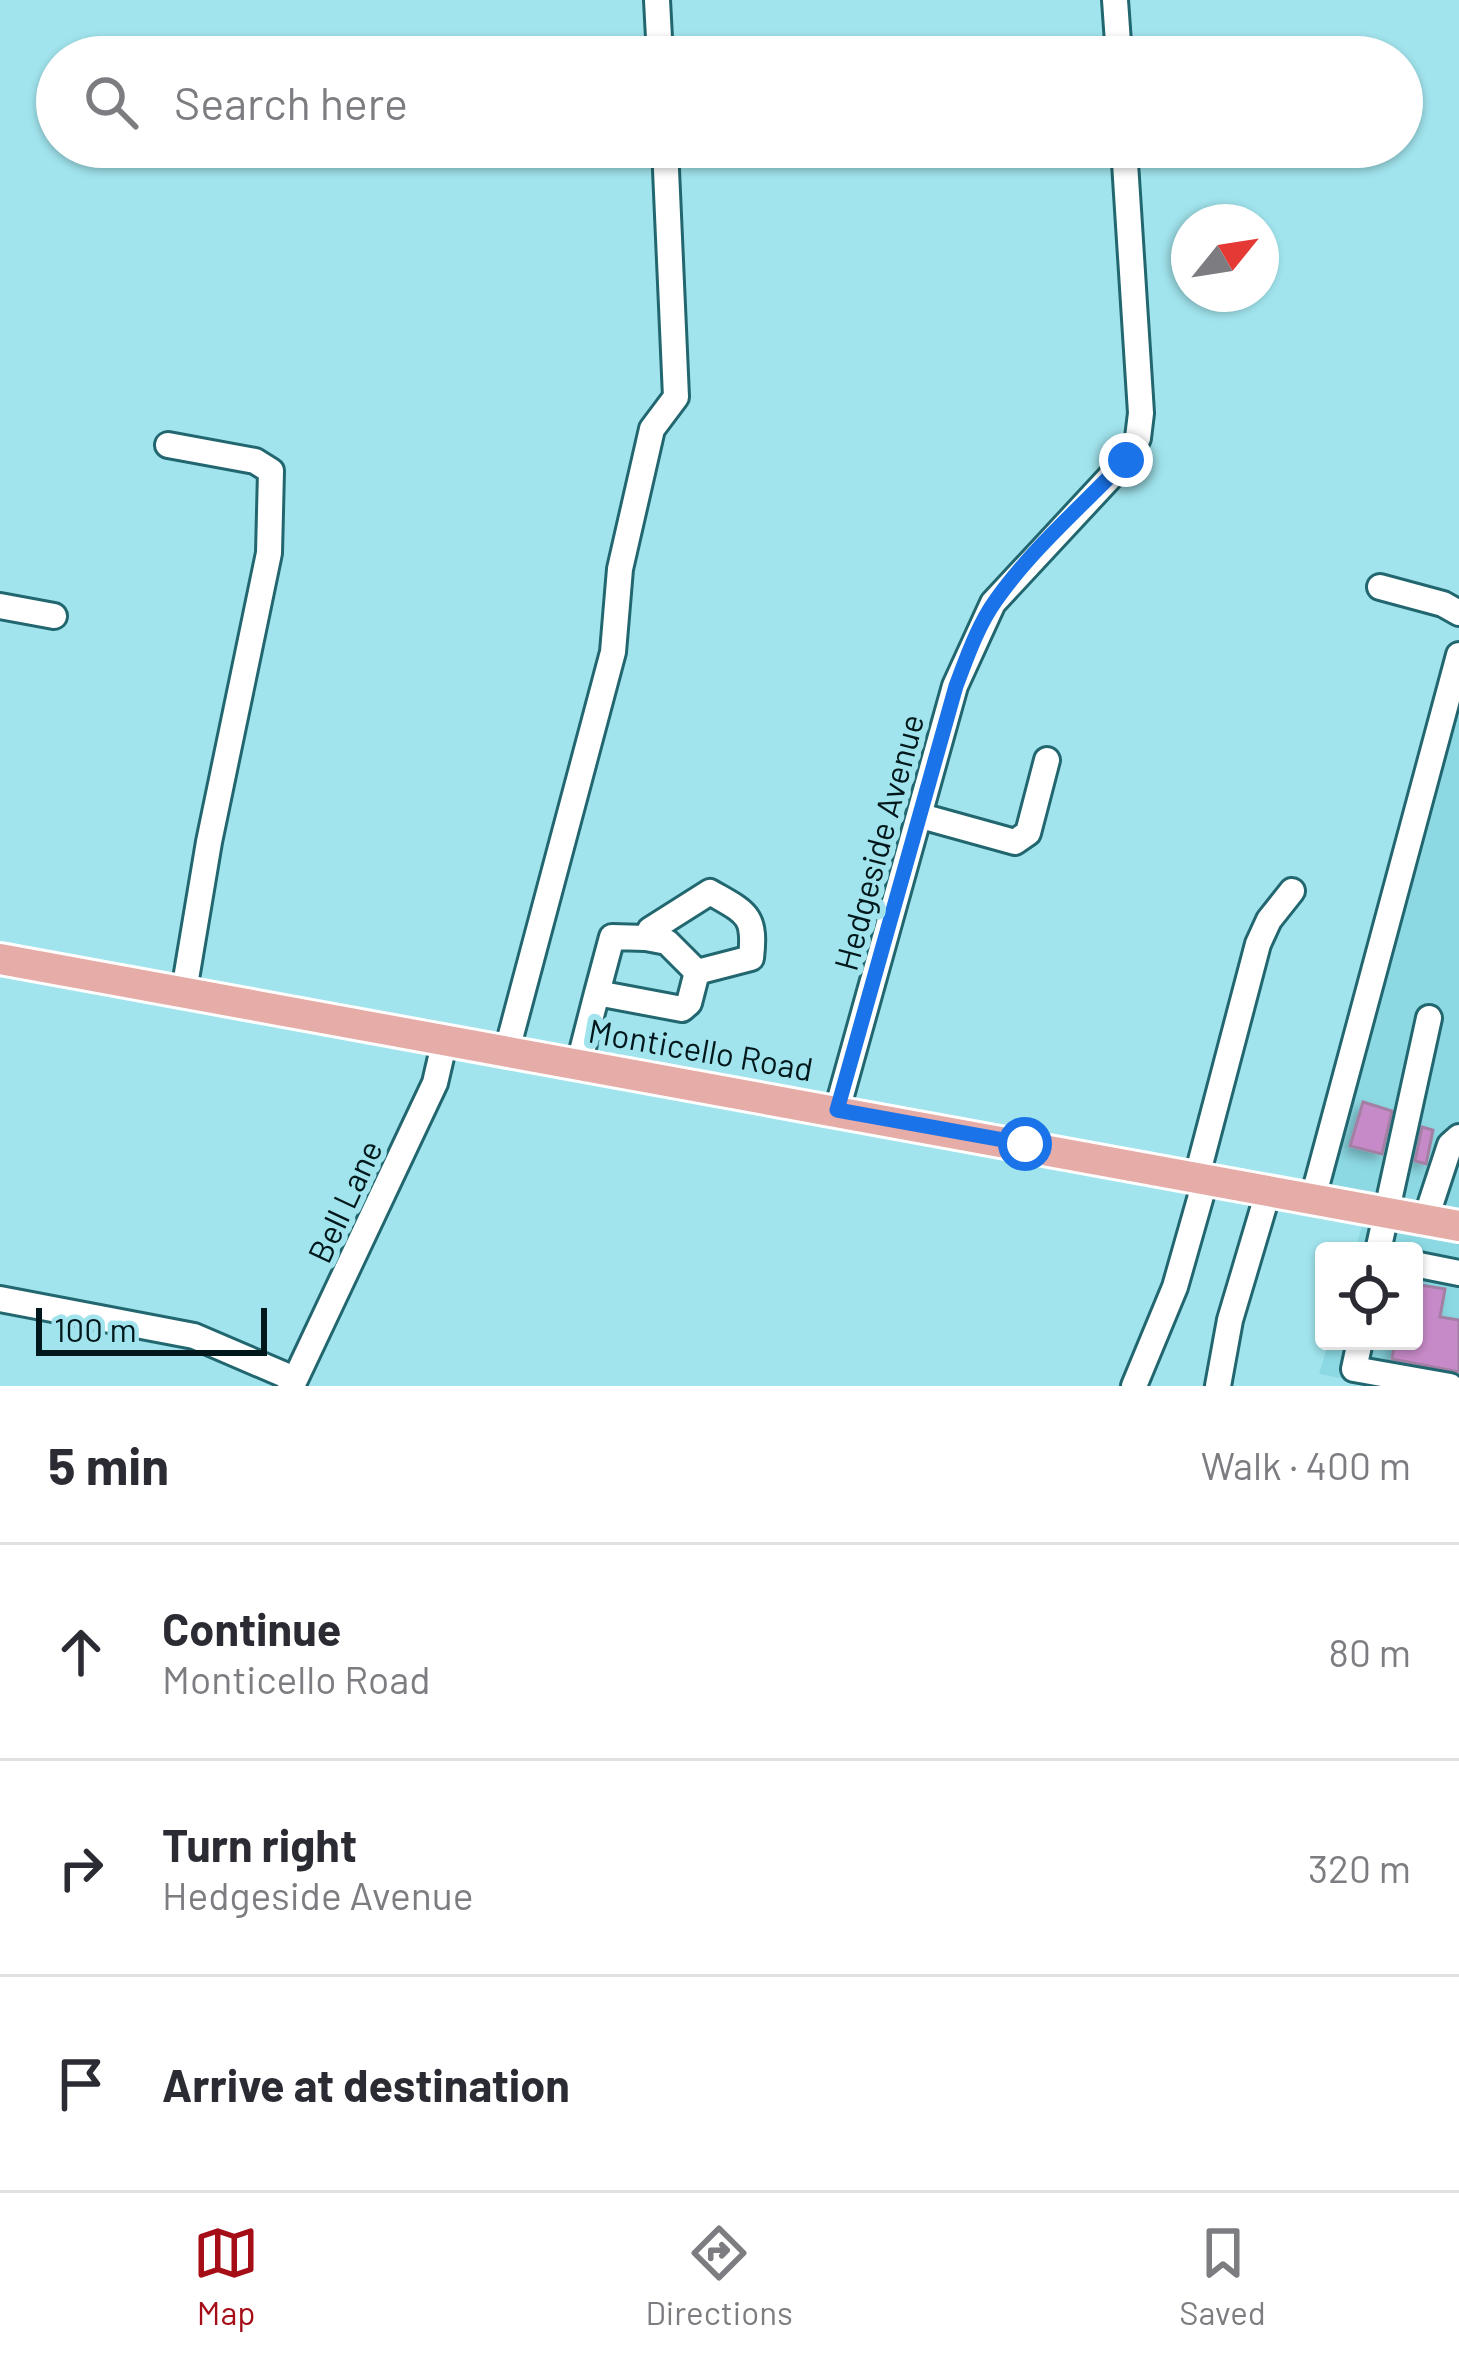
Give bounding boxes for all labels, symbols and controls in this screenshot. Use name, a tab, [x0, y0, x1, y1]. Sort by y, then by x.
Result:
search box	[36, 36, 1423, 168]
icon: search	[78, 69, 144, 135]
text: Search here	[174, 75, 408, 129]
north arrow	[1171, 204, 1279, 312]
route end	[1099, 433, 1153, 487]
street label: Hedgeside Avenue	[825, 710, 931, 974]
street label: Monticello Road	[586, 1010, 816, 1088]
route start	[998, 1117, 1052, 1171]
street label: Bell Lane	[298, 1133, 390, 1269]
map controls	[1315, 1242, 1423, 1350]
button: locate	[1315, 1242, 1423, 1350]
scale bar	[36, 1302, 267, 1355]
text: 100 m	[54, 1309, 137, 1349]
text: 5 min	[48, 1434, 169, 1495]
text: Walk · 400 m	[1201, 1441, 1411, 1488]
text: Continue	[162, 1601, 341, 1655]
icon: ahead	[48, 1619, 114, 1685]
text: 80 m	[1329, 1628, 1411, 1675]
text: Monticello Road	[162, 1655, 430, 1702]
text: Turn right	[162, 1817, 357, 1871]
icon: right	[48, 1835, 114, 1901]
text: 320 m	[1308, 1844, 1411, 1891]
text: Hedgeside Avenue	[162, 1871, 473, 1918]
icon: arrive	[48, 2051, 114, 2117]
text: Arrive at destination	[162, 2057, 570, 2111]
tab: Map	[193, 2220, 259, 2332]
tab: Directions	[645, 2220, 793, 2332]
tab: Saved	[1179, 2220, 1266, 2332]

